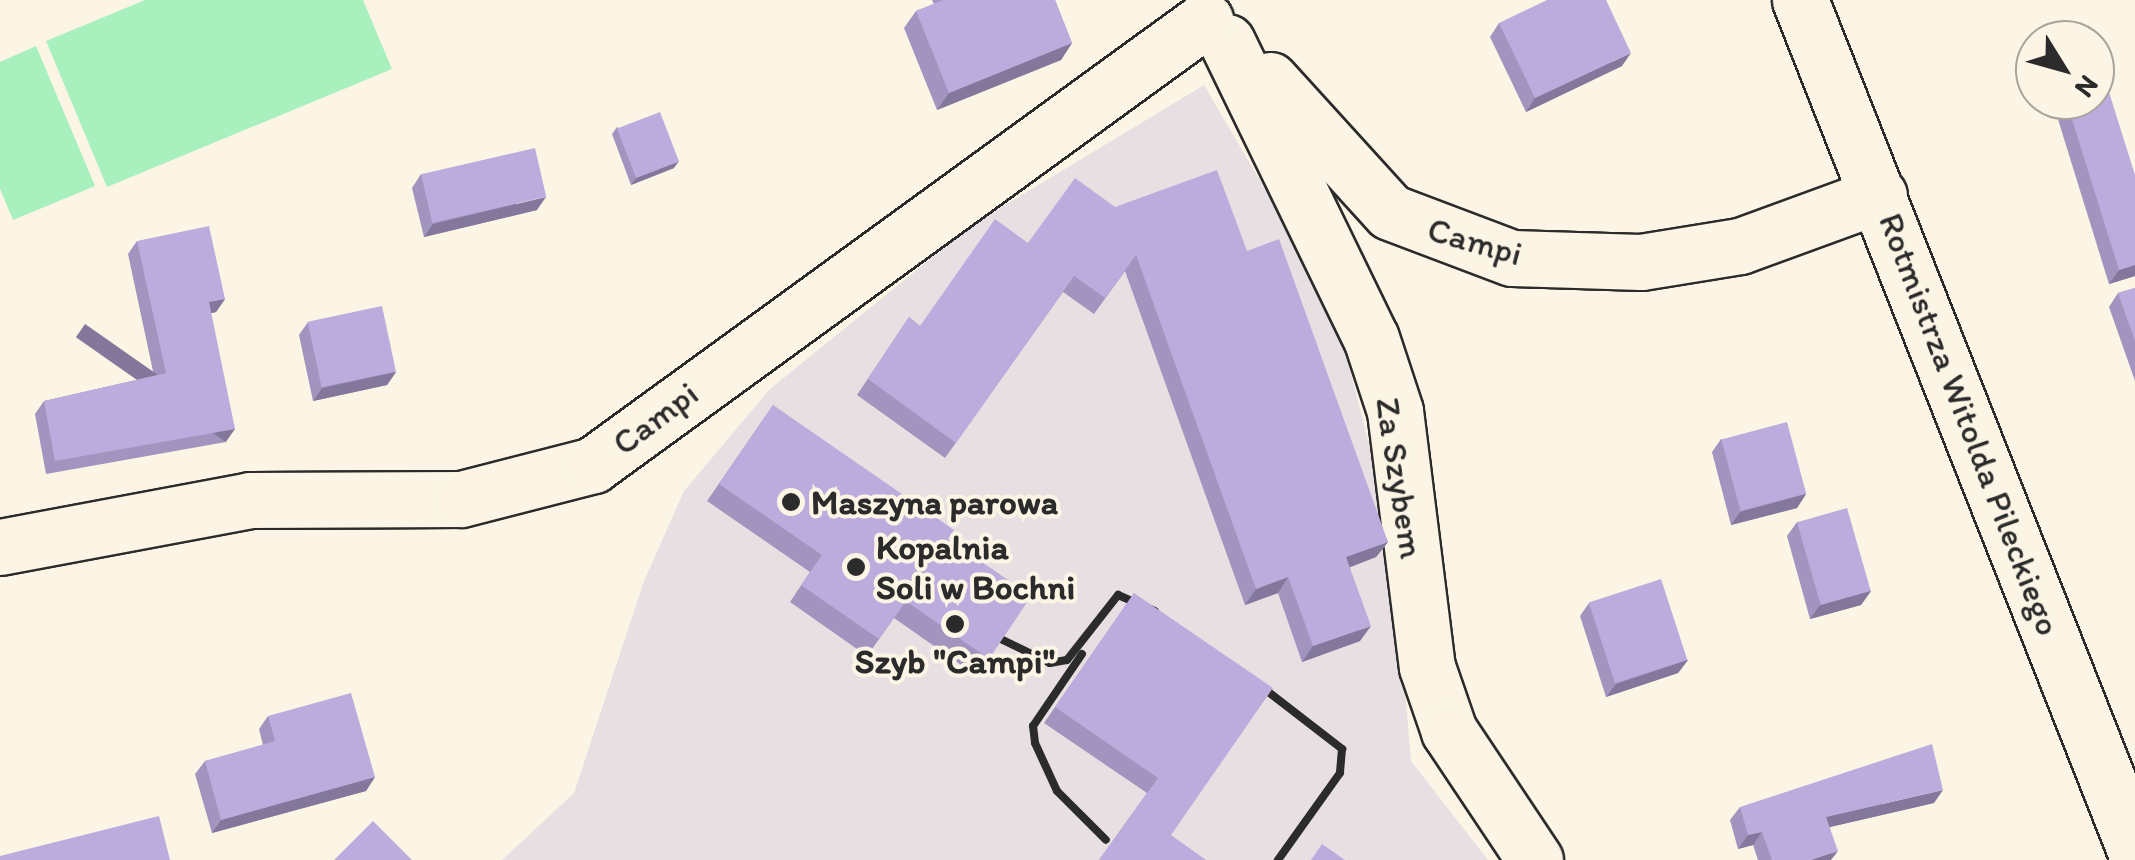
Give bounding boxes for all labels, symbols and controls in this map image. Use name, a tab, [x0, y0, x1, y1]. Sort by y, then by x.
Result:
north arrow	[2015, 20, 2115, 120]
text: N	[2068, 69, 2107, 105]
street label: Rotmistrza Witolda Pileckiego	[1870, 207, 2070, 641]
street label: Campi	[1423, 208, 1527, 274]
street label: Campi	[604, 372, 706, 464]
street label: Za Szybem	[1367, 394, 1433, 562]
place label: Maszyna parowa	[811, 481, 1059, 523]
marker: Maszyna parowa	[780, 491, 802, 513]
place label: Kopalnia Soli w Bochni	[876, 526, 1076, 608]
marker: Kopalnia Soli w Bochni	[845, 556, 867, 578]
marker: Szyb "Campi"	[944, 613, 966, 635]
place label: Szyb "Campi"	[855, 640, 1055, 682]

